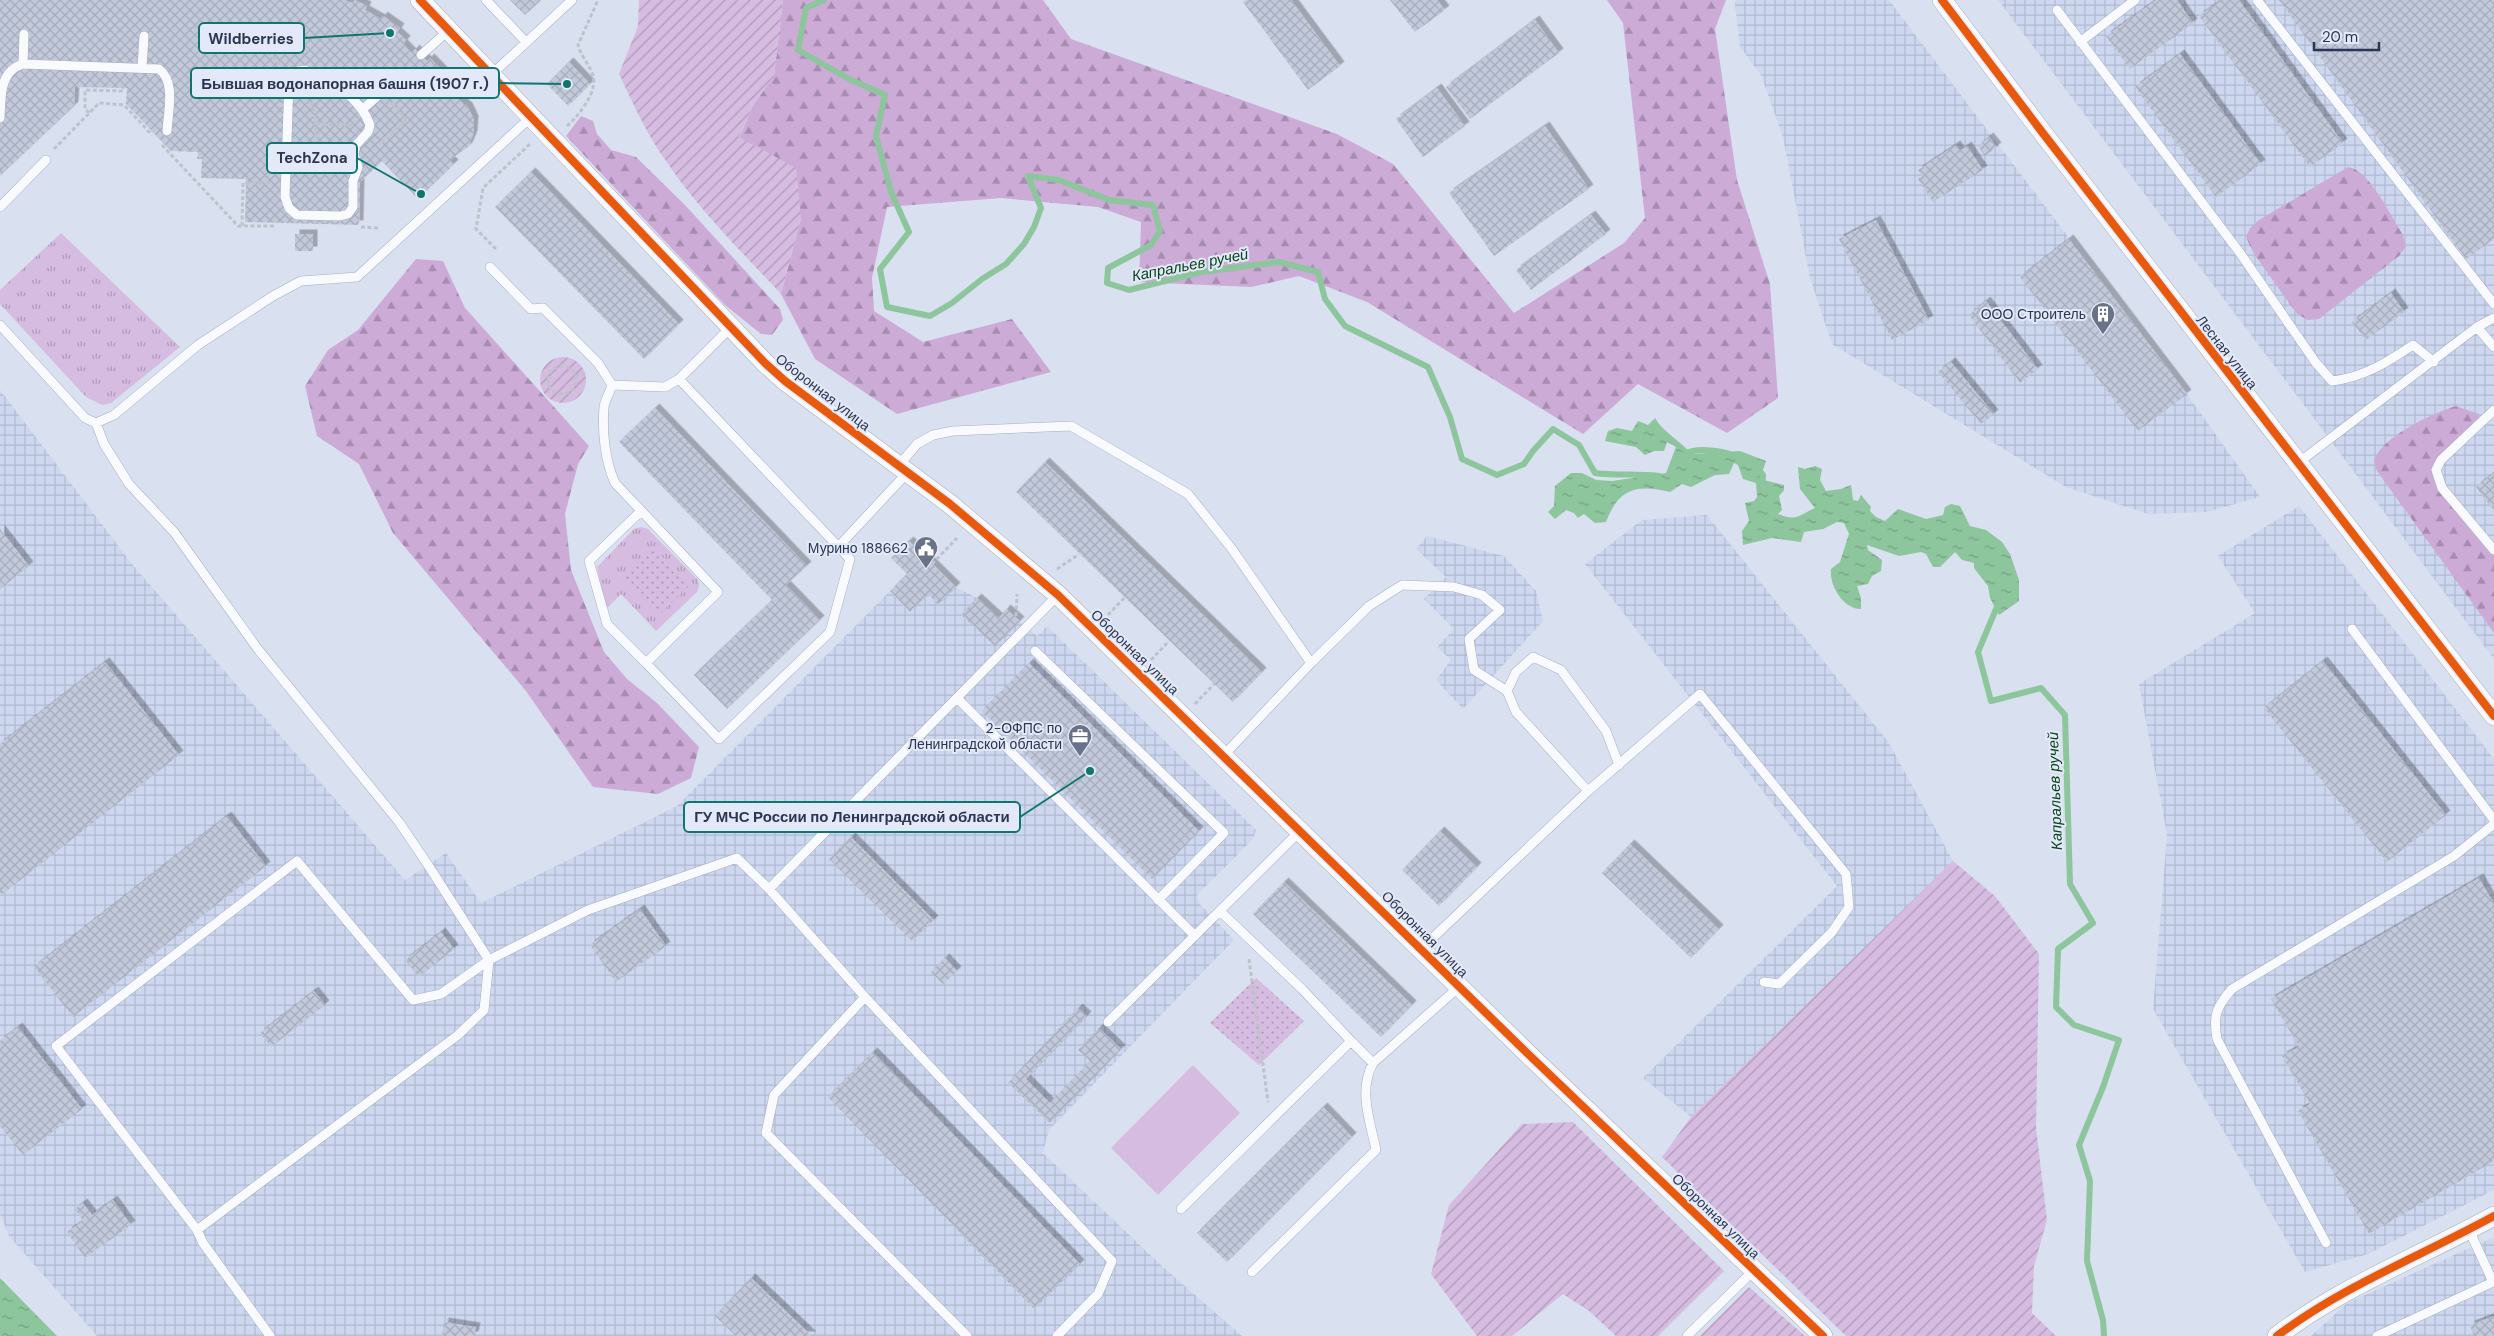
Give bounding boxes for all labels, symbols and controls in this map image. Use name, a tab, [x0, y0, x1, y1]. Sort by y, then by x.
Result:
scale bar	[2314, 20, 2379, 52]
callout: Wildberries	[199, 23, 304, 53]
text: 20 m	[2322, 27, 2358, 47]
text: Wildberries	[208, 29, 294, 49]
callout: Бывшая водонапорная башня (1907 г.)	[191, 68, 499, 98]
text: Бывшая водонапорная башня (1907 г.)	[201, 74, 489, 94]
callout: TechZona	[267, 143, 357, 173]
text: TechZona	[277, 148, 347, 168]
water label: Капральев ручей	[1130, 244, 1251, 286]
building icon: ООО Строитель	[2090, 301, 2116, 335]
place label: ООО Строитель	[1981, 305, 2086, 323]
street label: Лесная улица	[2192, 311, 2262, 393]
street label: Оборонная улица	[772, 349, 874, 435]
public building icon: Мурино 188662	[913, 535, 939, 569]
place label: Мурино 188662	[808, 539, 908, 557]
street label: Оборонная улица	[1087, 605, 1183, 699]
place label: 2-ОФПС по Ленинградской области	[908, 719, 1062, 753]
office icon: 2-ОФПС по Ленинградской области	[1067, 723, 1093, 757]
water label: Капральев ручей	[2043, 731, 2067, 850]
callout: ГУ МЧС России по Ленинградской области	[684, 802, 1020, 832]
text: ГУ МЧС России по Ленинградской области	[694, 807, 1010, 827]
street label: Оборонная улица	[1378, 887, 1472, 981]
street label: Оборонная улица	[1668, 1169, 1764, 1263]

